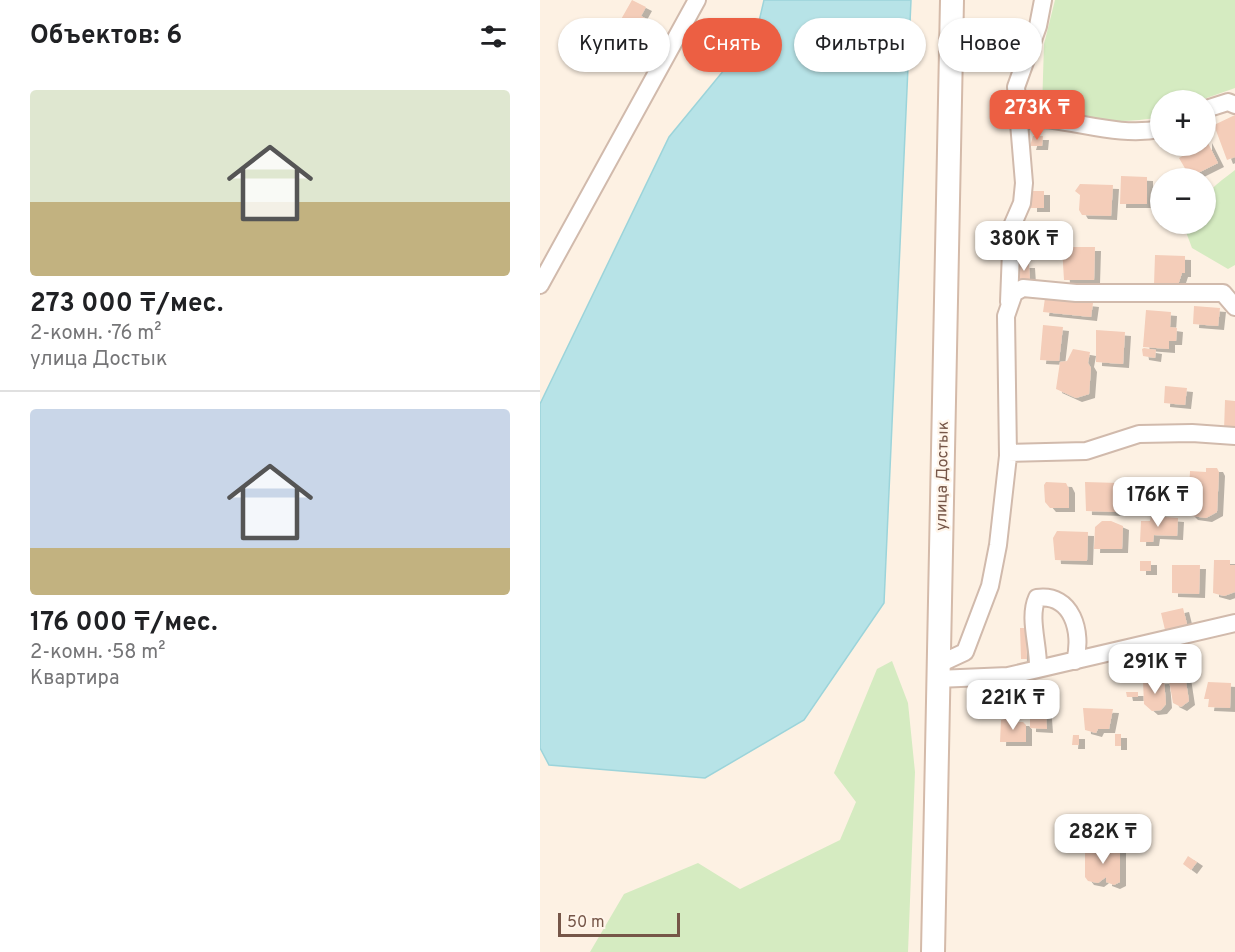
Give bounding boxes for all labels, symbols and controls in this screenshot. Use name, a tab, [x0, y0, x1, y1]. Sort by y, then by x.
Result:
chip: Купить	[558, 18, 670, 72]
chip: Снять	[682, 18, 782, 72]
chip: Фильтры	[794, 18, 926, 72]
chip: Новое	[938, 18, 1042, 72]
text: Объектов: 6	[30, 20, 182, 53]
icon: filters	[477, 20, 510, 53]
pin: 273K ₸	[988, 90, 1086, 141]
map controls	[1150, 90, 1216, 234]
button: +	[1150, 90, 1216, 156]
text: 273K ₸	[1004, 96, 1070, 122]
icon: home	[216, 129, 324, 237]
button: −	[1150, 168, 1216, 234]
pin: 380K ₸	[975, 221, 1073, 272]
text: 380K ₸	[989, 227, 1059, 253]
text: 273 000 ₸/мес.	[30, 288, 223, 321]
text: 2-комн. · 76 m²	[30, 321, 161, 347]
text: улица Достык	[30, 347, 167, 373]
street label: улица Достык	[932, 421, 954, 531]
icon: home	[216, 448, 324, 556]
pin: 176K ₸	[1109, 477, 1207, 528]
text: 176K ₸	[1127, 483, 1189, 509]
text: 176 000 ₸/мес.	[30, 607, 218, 640]
text: 2-комн. · 58 m²	[30, 640, 165, 666]
pin: 291K ₸	[1106, 644, 1204, 695]
text: 291K ₸	[1123, 650, 1187, 676]
text: Квартира	[30, 666, 119, 692]
pin: 221K ₸	[964, 680, 1062, 731]
text: 221K ₸	[981, 686, 1045, 712]
pin: 282K ₸	[1054, 814, 1152, 865]
text: 282K ₸	[1069, 820, 1137, 846]
scale bar	[558, 910, 680, 938]
text: 50 m	[567, 913, 605, 933]

